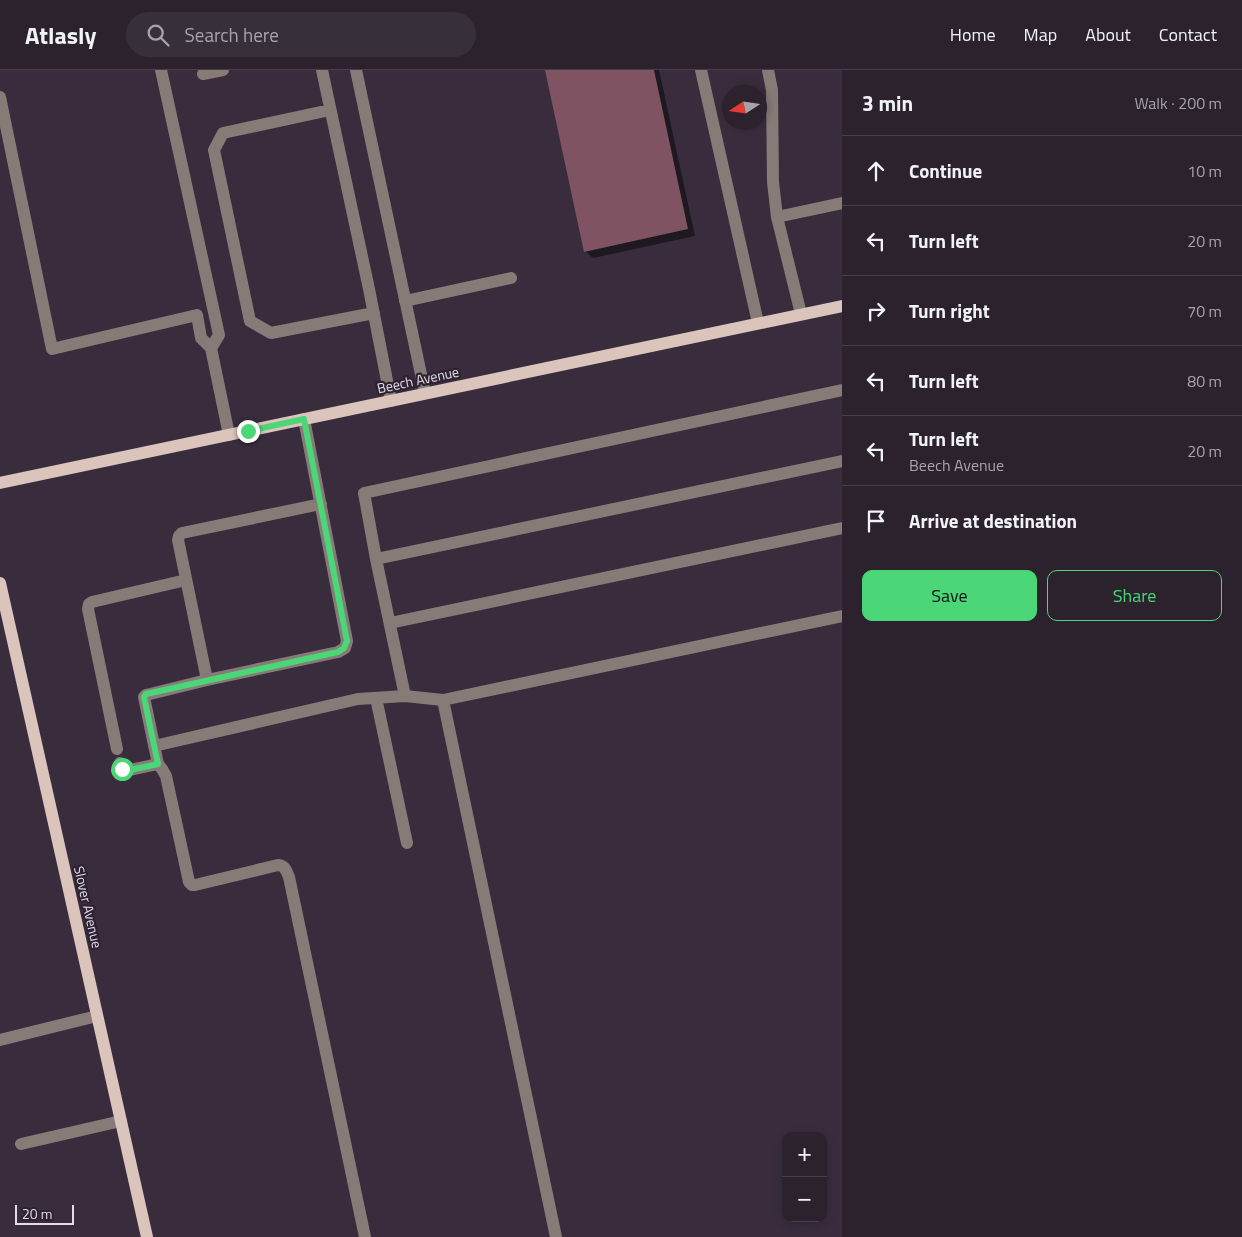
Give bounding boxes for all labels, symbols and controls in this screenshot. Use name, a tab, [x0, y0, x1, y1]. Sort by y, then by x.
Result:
search box	[126, 12, 476, 57]
text: Atlasly	[25, 17, 96, 53]
text: Search here	[184, 20, 279, 49]
icon: search	[144, 21, 172, 49]
text: Home	[950, 21, 996, 48]
text: Map	[1024, 21, 1057, 48]
text: About	[1085, 21, 1131, 48]
text: Contact	[1159, 21, 1217, 48]
north arrow	[722, 85, 767, 130]
text: 3 min	[862, 87, 913, 119]
text: Walk · 200 m	[1134, 91, 1222, 115]
text: Continue	[909, 156, 982, 185]
icon: ahead	[862, 157, 890, 185]
text: 10 m	[1187, 159, 1222, 183]
text: Turn left	[909, 226, 979, 255]
icon: left	[862, 227, 890, 255]
text: 20 m	[1187, 229, 1222, 253]
text: Turn right	[909, 296, 990, 325]
icon: right	[862, 297, 890, 325]
text: 70 m	[1187, 299, 1222, 323]
street label: Beech Avenue	[375, 361, 461, 398]
text: Turn left	[909, 366, 979, 395]
icon: left	[862, 367, 890, 395]
text: 80 m	[1187, 369, 1222, 393]
route end	[237, 420, 260, 443]
text: Turn left	[909, 424, 979, 453]
icon: left	[862, 437, 890, 465]
text: 20 m	[1187, 439, 1222, 463]
text: Beech Avenue	[909, 453, 1004, 477]
text: Arrive at destination	[909, 506, 1077, 535]
icon: arrive	[862, 507, 890, 535]
button: Save	[862, 570, 1037, 621]
button: Share	[1047, 570, 1222, 621]
route start	[111, 758, 134, 781]
street label: Slover Avenue	[69, 864, 108, 950]
map controls	[782, 1132, 827, 1222]
button: +	[782, 1132, 827, 1177]
button: −	[782, 1177, 827, 1222]
scale bar	[15, 1202, 74, 1225]
text: 20 m	[22, 1203, 52, 1224]

